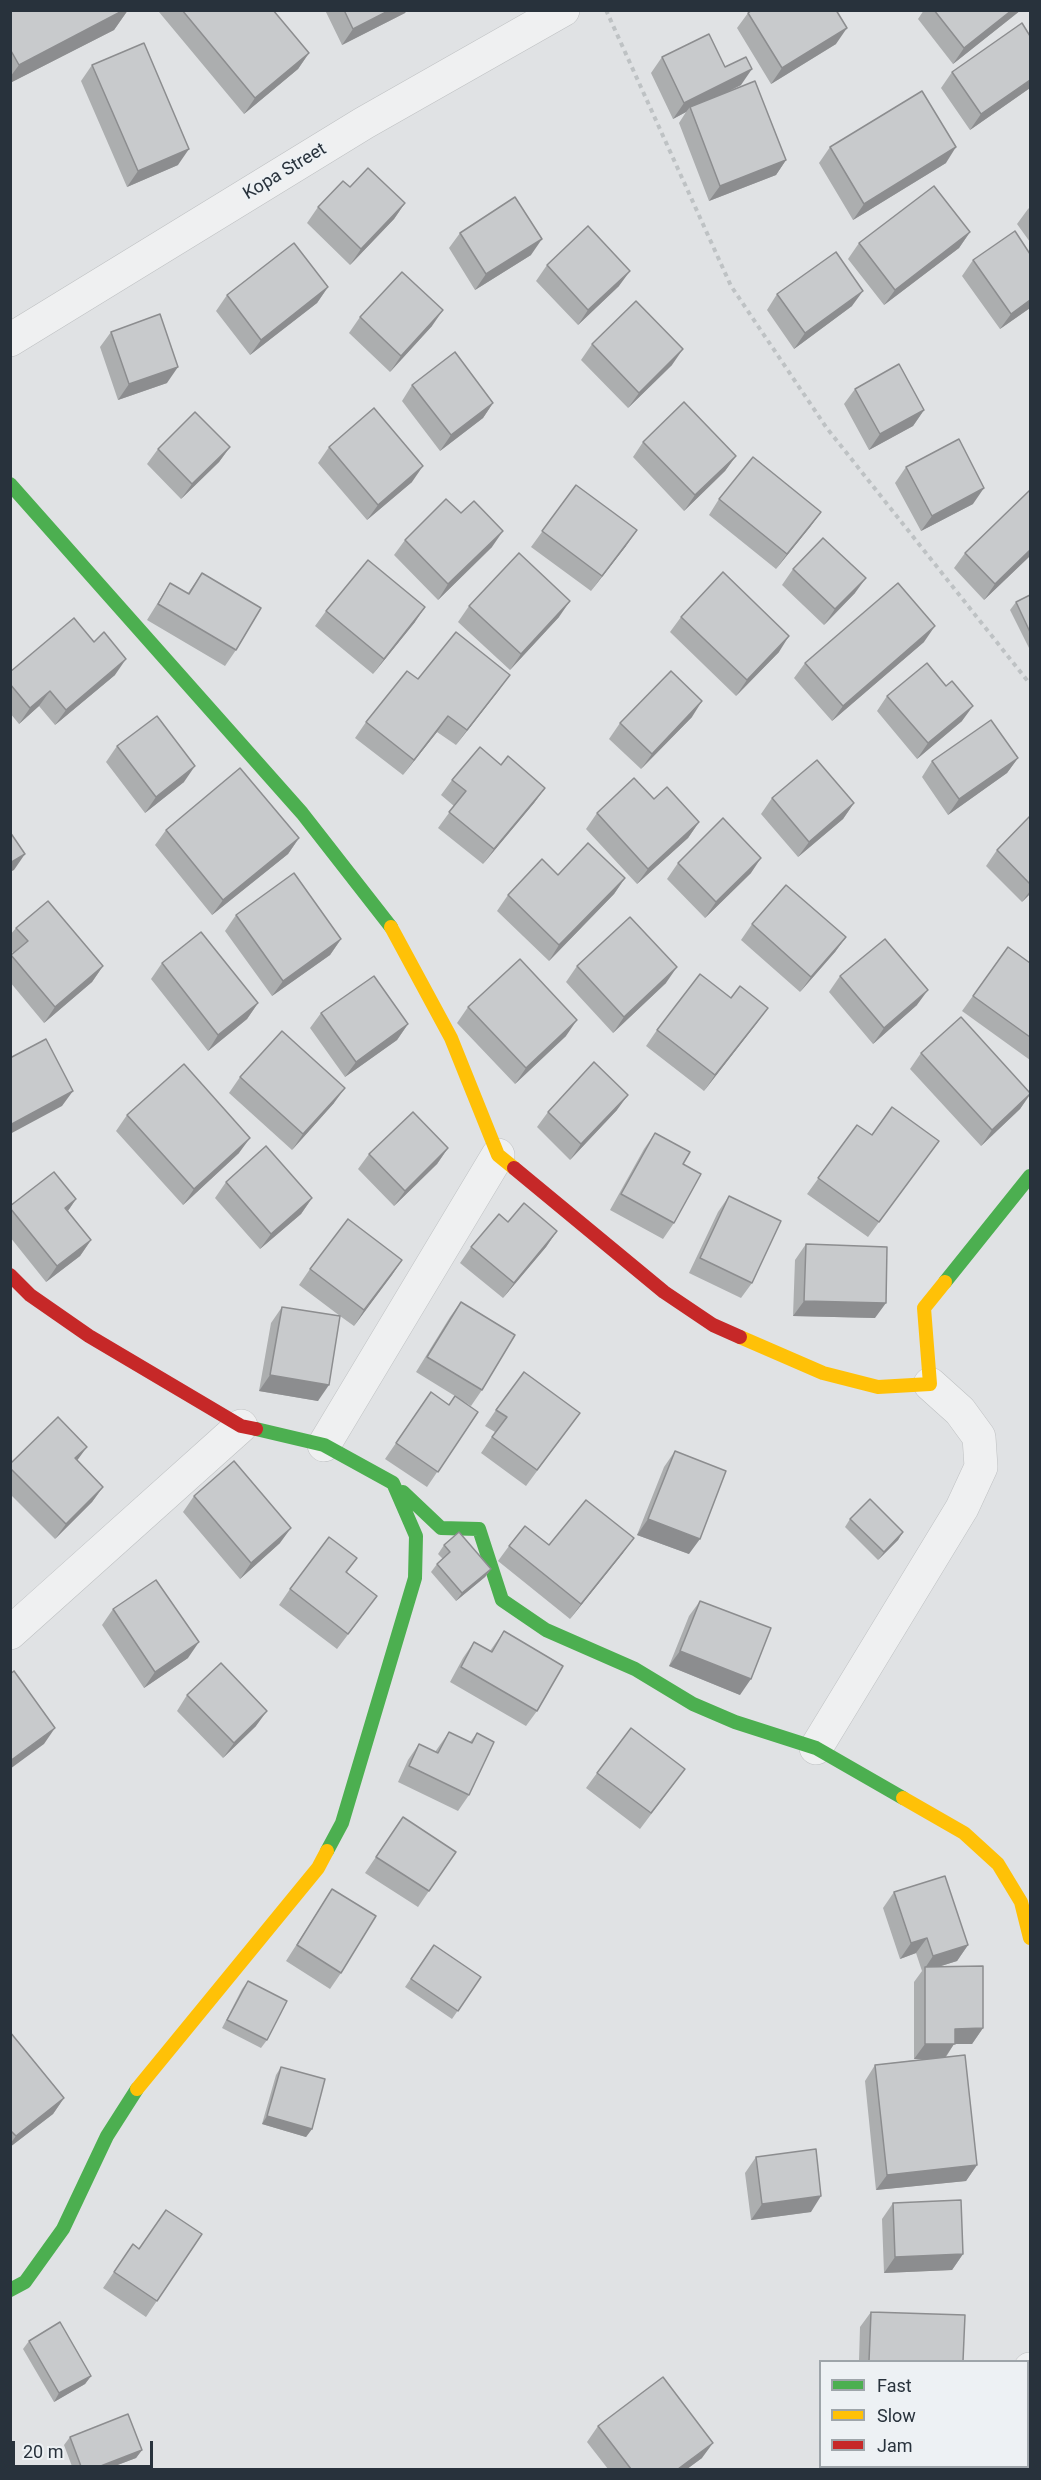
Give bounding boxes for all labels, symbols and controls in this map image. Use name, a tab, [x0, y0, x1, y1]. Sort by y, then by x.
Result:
street label: Kopa Street	[240, 139, 330, 205]
legend	[819, 2360, 1029, 2468]
text: Fast	[877, 2375, 912, 2396]
text: Slow	[877, 2405, 916, 2426]
scale bar	[15, 2429, 156, 2467]
text: Jam	[877, 2435, 913, 2456]
text: 20 m	[23, 2441, 63, 2462]

